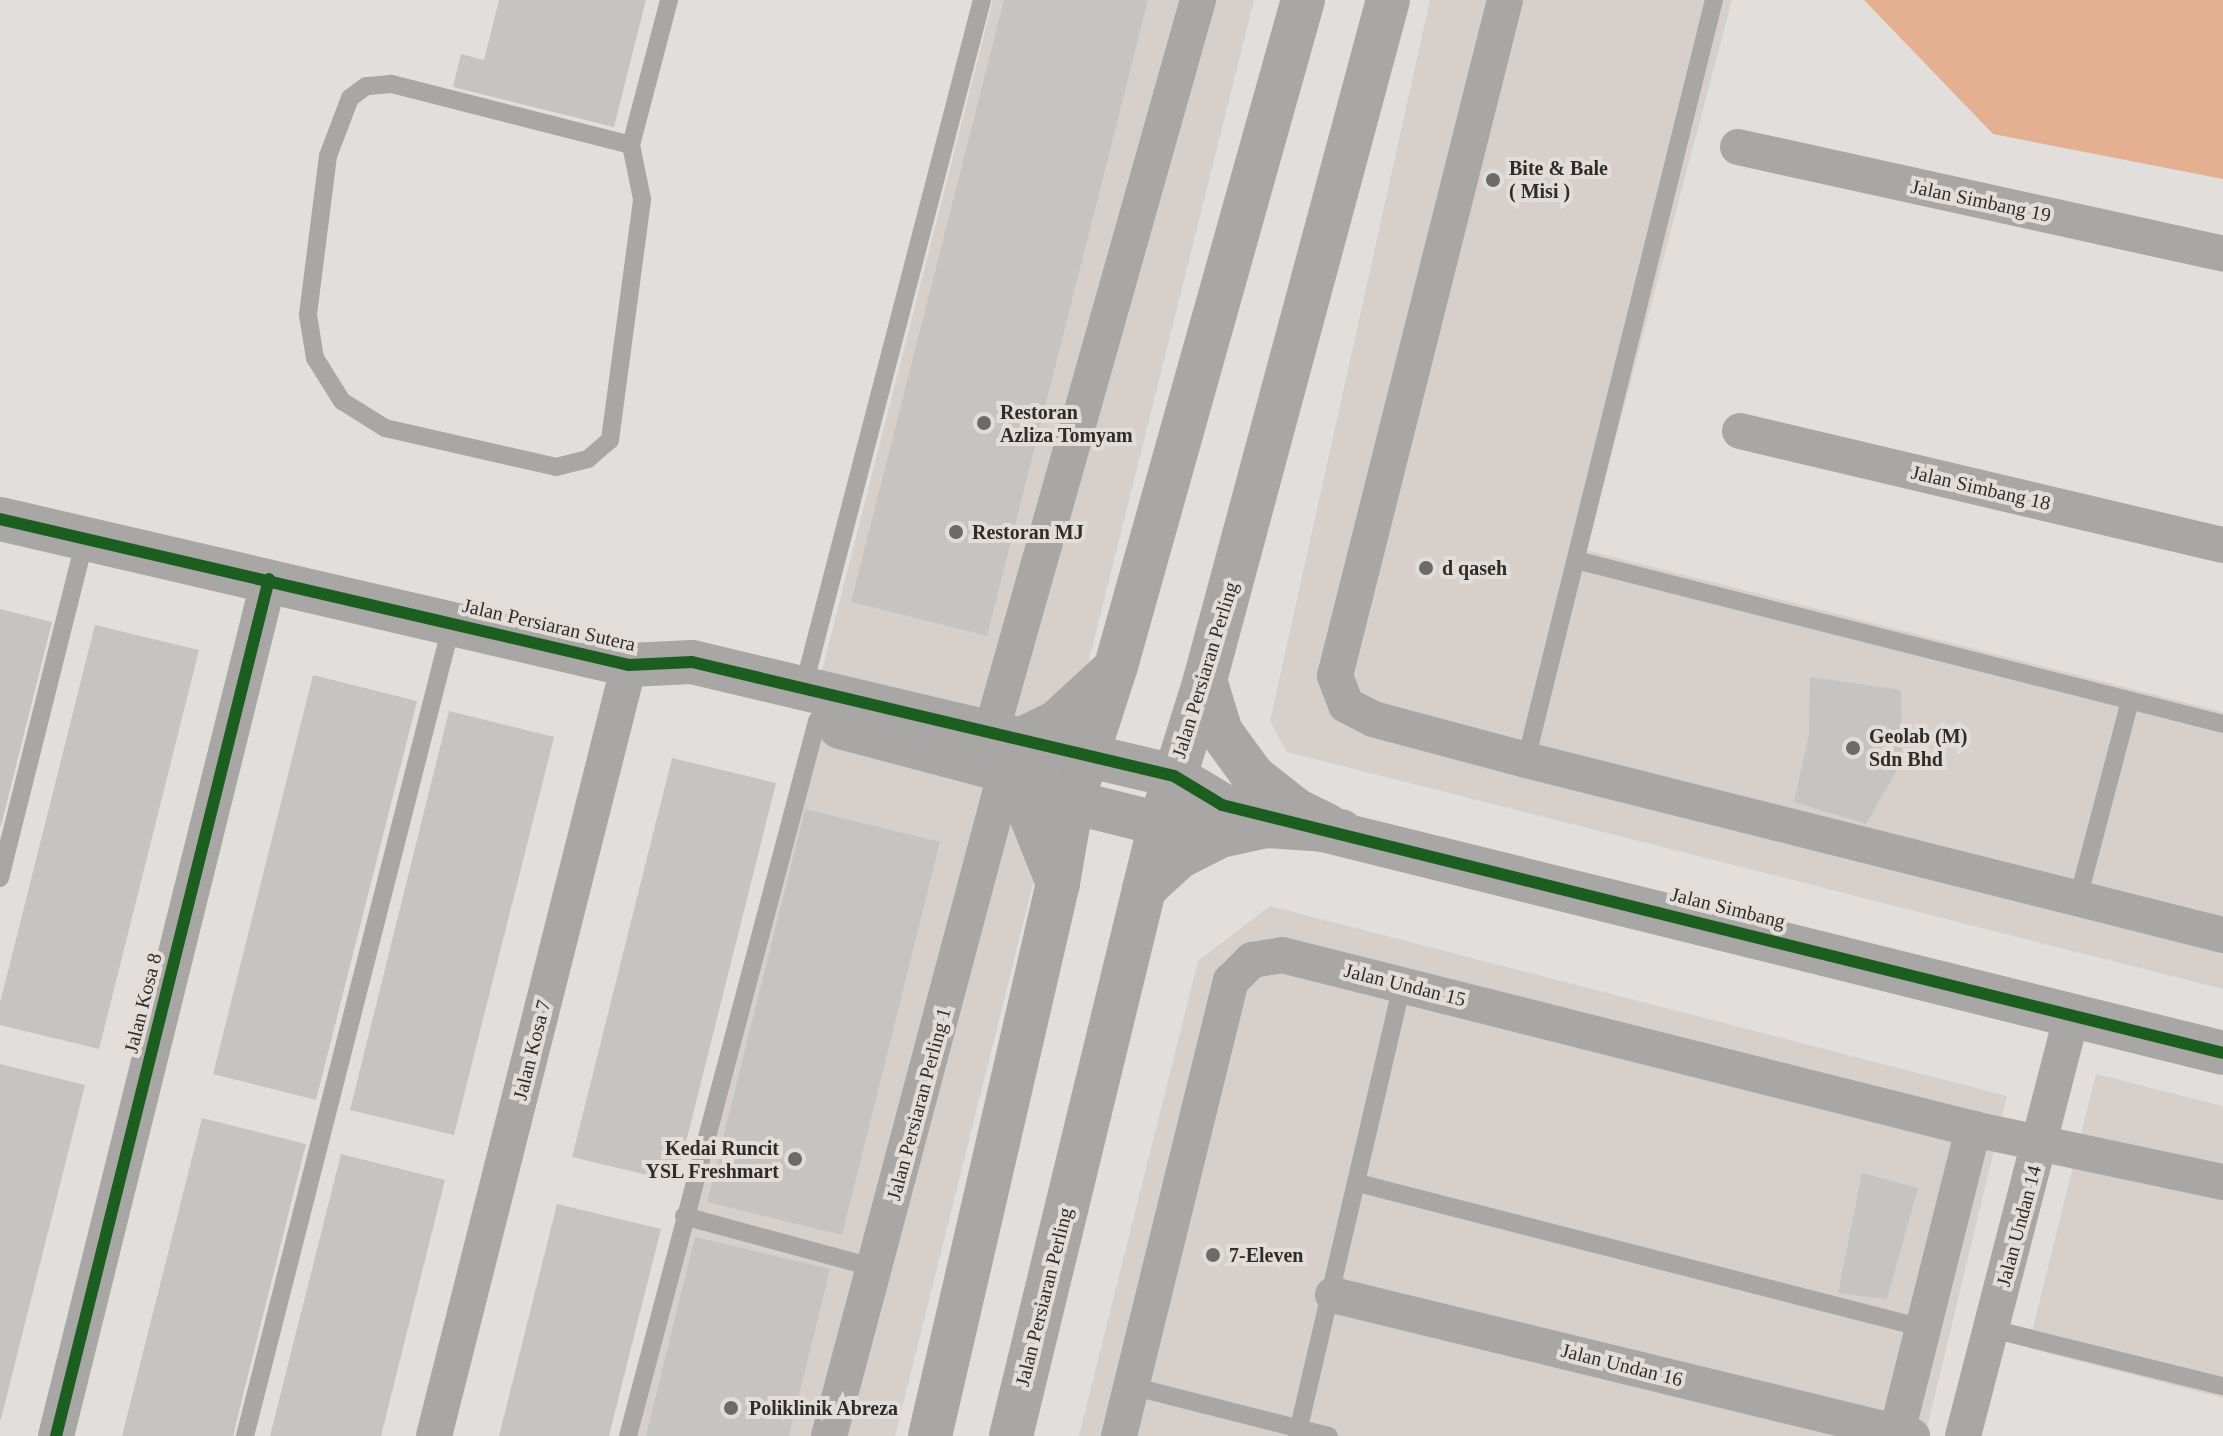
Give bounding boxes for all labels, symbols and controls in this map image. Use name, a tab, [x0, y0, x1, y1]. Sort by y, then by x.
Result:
place label: Bite & Bale ( Misi )	[1509, 156, 1608, 203]
marker: Bite & Bale ( Misi )	[1484, 171, 1502, 189]
street label: Jalan Simbang 19	[1909, 174, 2053, 228]
place label: Restoran Azliza Tomyam	[1000, 400, 1133, 447]
marker: Restoran Azliza Tomyam	[975, 414, 993, 432]
street label: Jalan Simbang 18	[1909, 460, 2053, 516]
place label: Restoran MJ	[972, 520, 1084, 544]
marker: Restoran MJ	[947, 523, 965, 541]
place label: d qaseh	[1442, 556, 1507, 580]
marker: d qaseh	[1417, 559, 1435, 577]
street label: Jalan Persiaran Perling	[1167, 579, 1243, 761]
street label: Jalan Persiaran Sutera	[460, 593, 638, 657]
place label: Geolab (M) Sdn Bhd	[1869, 724, 1967, 771]
marker: Geolab (M) Sdn Bhd	[1844, 739, 1862, 757]
street label: Jalan Simbang	[1668, 882, 1788, 934]
street label: Jalan Kosa 8	[119, 951, 167, 1055]
street label: Jalan Undan 15	[1342, 958, 1468, 1012]
street label: Jalan Kosa 7	[508, 998, 556, 1102]
street label: Jalan Persiaran Perling 1	[882, 1005, 956, 1203]
place label: Kedai Runcit YSL Freshmart	[644, 1136, 779, 1183]
marker: Kedai Runcit YSL Freshmart	[786, 1150, 804, 1168]
street label: Jalan Undan 14	[1991, 1163, 2047, 1289]
street label: Jalan Persiaran Perling	[1010, 1205, 1078, 1389]
place label: 7-Eleven	[1229, 1243, 1303, 1267]
marker: 7-Eleven	[1204, 1246, 1222, 1264]
street label: Jalan Undan 16	[1559, 1338, 1685, 1392]
place label: Poliklinik Abreza	[749, 1396, 899, 1420]
marker: Poliklinik Abreza	[720, 1397, 742, 1419]

